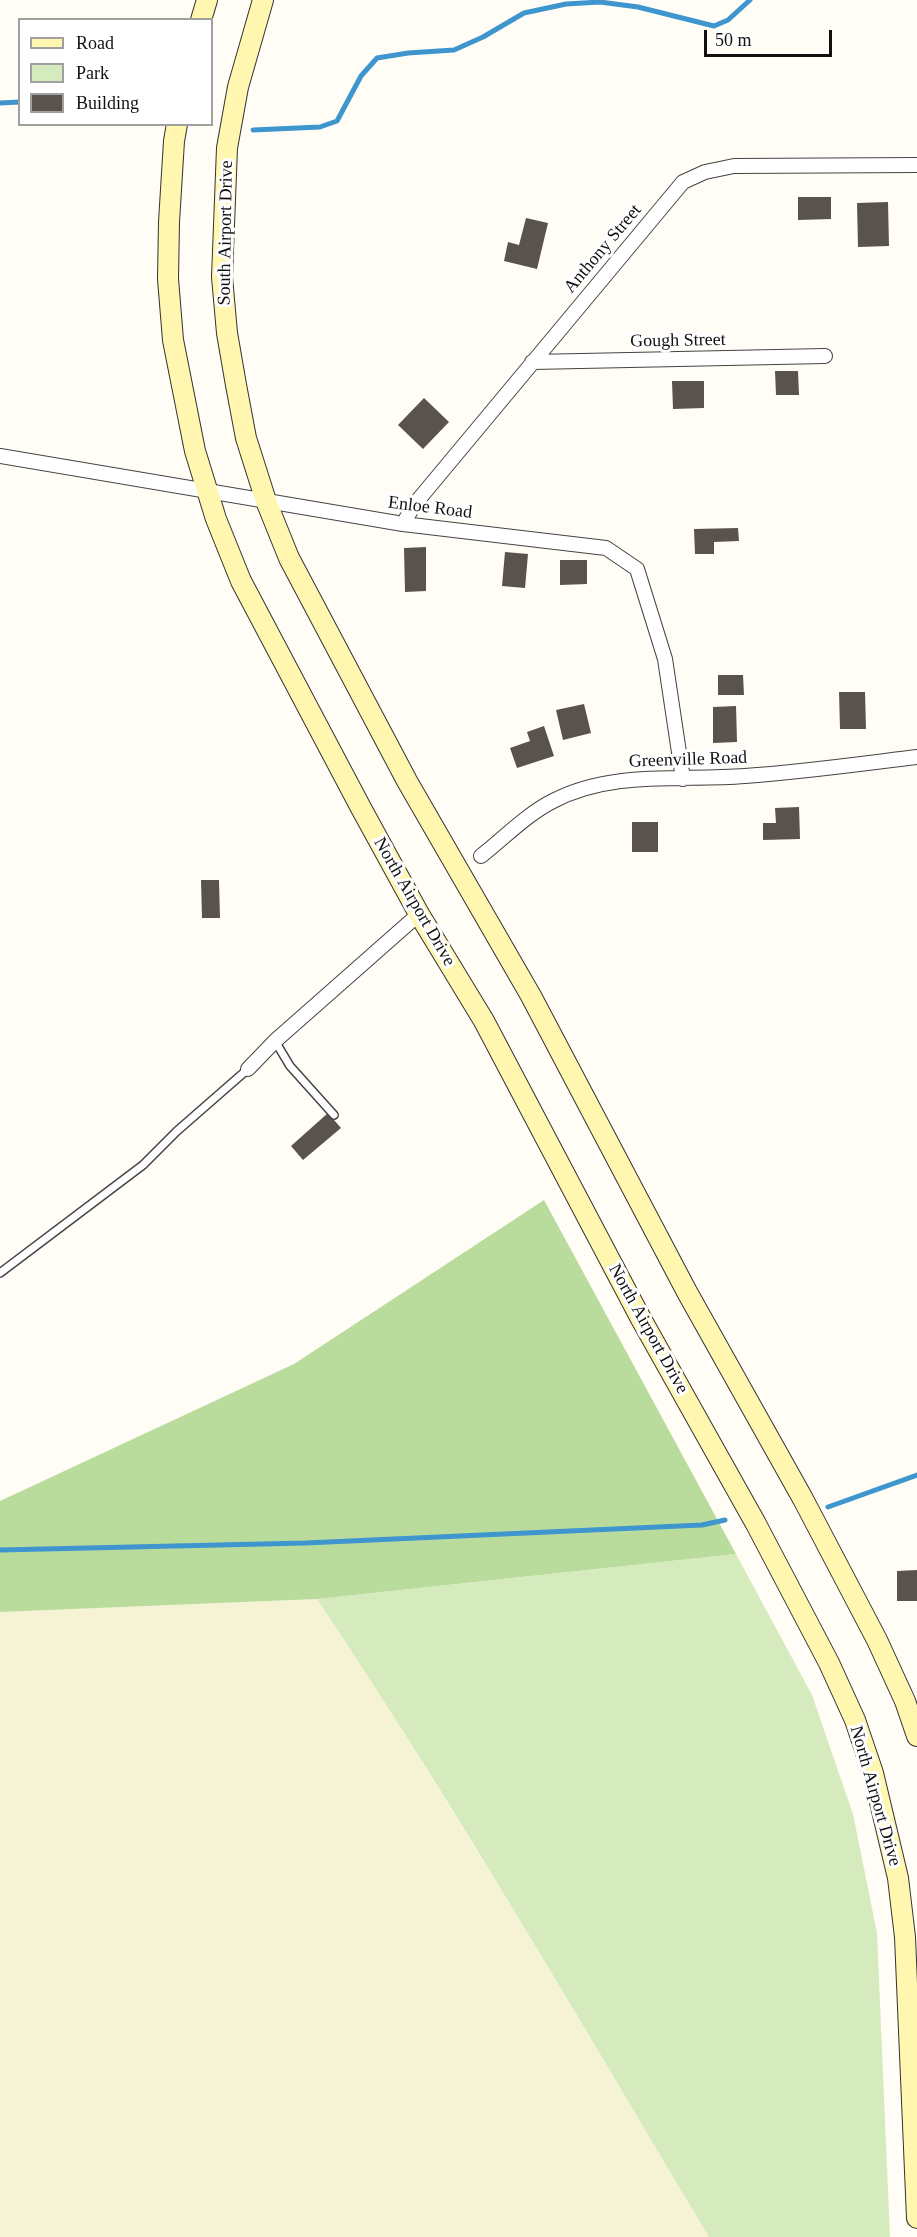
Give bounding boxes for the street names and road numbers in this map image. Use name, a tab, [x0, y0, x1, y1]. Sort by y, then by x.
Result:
street label: South Airport Drive	[214, 160, 238, 306]
street label: Anthony Street	[560, 200, 646, 298]
street label: Gough Street	[630, 329, 726, 353]
street label: Enloe Road	[387, 492, 473, 524]
street label: Greenville Road	[628, 747, 748, 773]
street label: North Airport Drive	[368, 834, 460, 970]
street label: North Airport Drive	[603, 1260, 693, 1398]
street label: North Airport Drive	[845, 1723, 905, 1869]

